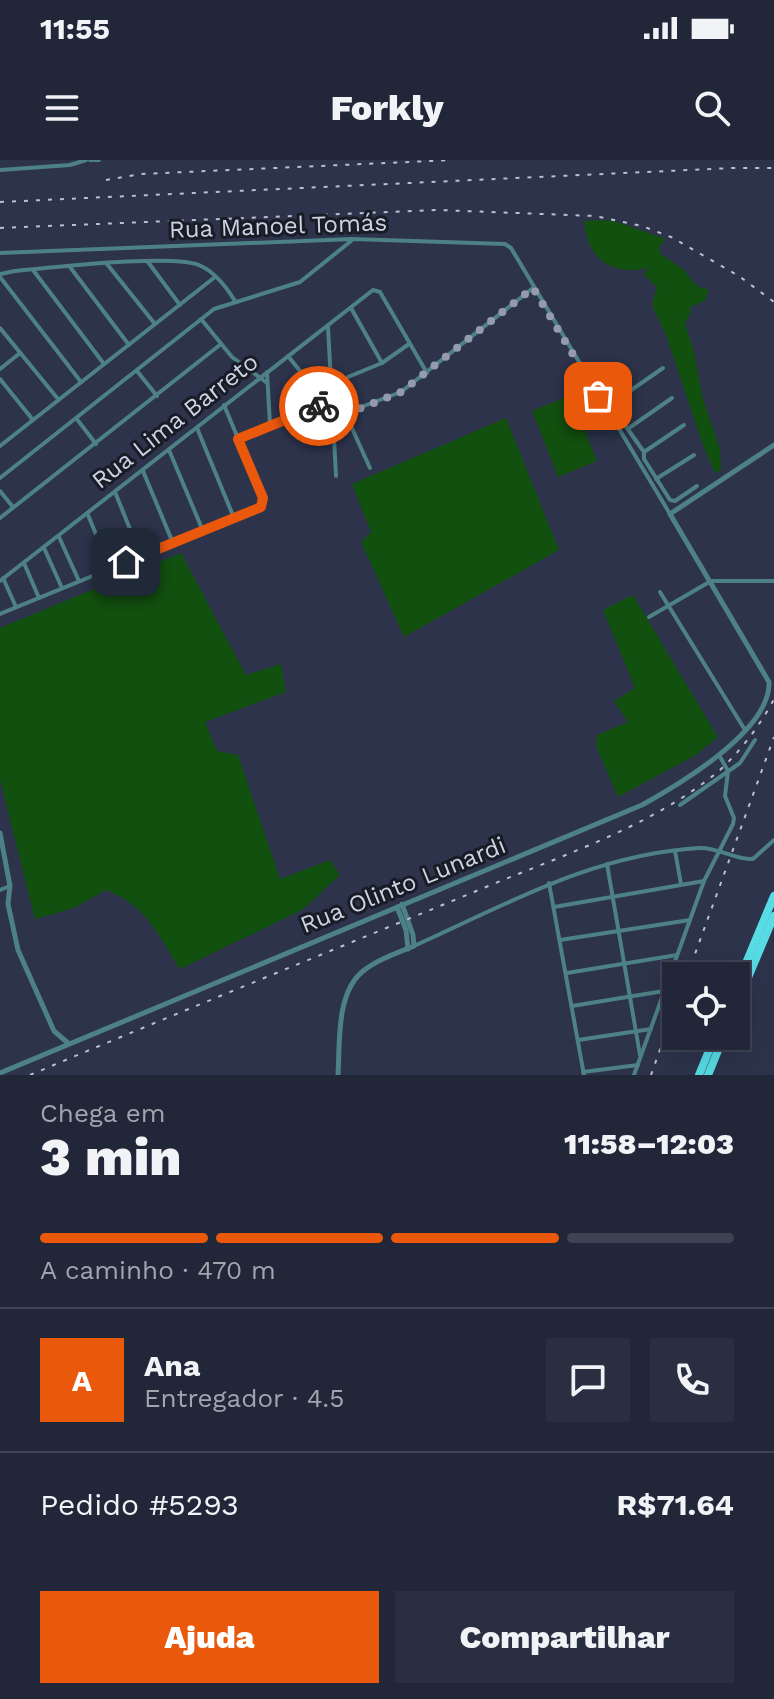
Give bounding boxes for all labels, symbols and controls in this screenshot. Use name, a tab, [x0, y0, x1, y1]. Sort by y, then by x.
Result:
text: 11:55	[40, 11, 110, 46]
icon: menu	[40, 86, 84, 130]
icon: search	[690, 86, 734, 130]
text: Forkly	[330, 87, 444, 129]
street label: Rua Manoel Tomás	[168, 208, 388, 244]
street label: Rua Lima Barreto	[86, 347, 264, 495]
pin	[564, 362, 632, 430]
courier	[279, 366, 359, 446]
icon: bag	[576, 374, 620, 418]
icon: bike	[297, 384, 341, 428]
pin	[92, 528, 160, 596]
icon: home	[104, 540, 148, 584]
street label: Rua Olinto Lunardi	[296, 831, 510, 939]
map controls	[662, 962, 750, 1050]
button: locate	[662, 962, 750, 1050]
text: Chega em	[40, 1098, 166, 1128]
text: 11:58–12:03	[564, 1126, 734, 1161]
text: 3 min	[40, 1127, 182, 1188]
text: A caminho · 470 m	[40, 1255, 276, 1285]
button: chat	[546, 1338, 630, 1422]
button: phone	[650, 1338, 734, 1422]
text: Ana	[144, 1348, 200, 1383]
text: A	[72, 1363, 92, 1398]
text: Entregador · 4.5	[144, 1383, 344, 1413]
text: Pedido #5293	[40, 1487, 239, 1522]
text: R$71.64	[617, 1487, 734, 1522]
button: Ajuda	[40, 1591, 379, 1683]
button: Compartilhar	[395, 1591, 734, 1683]

